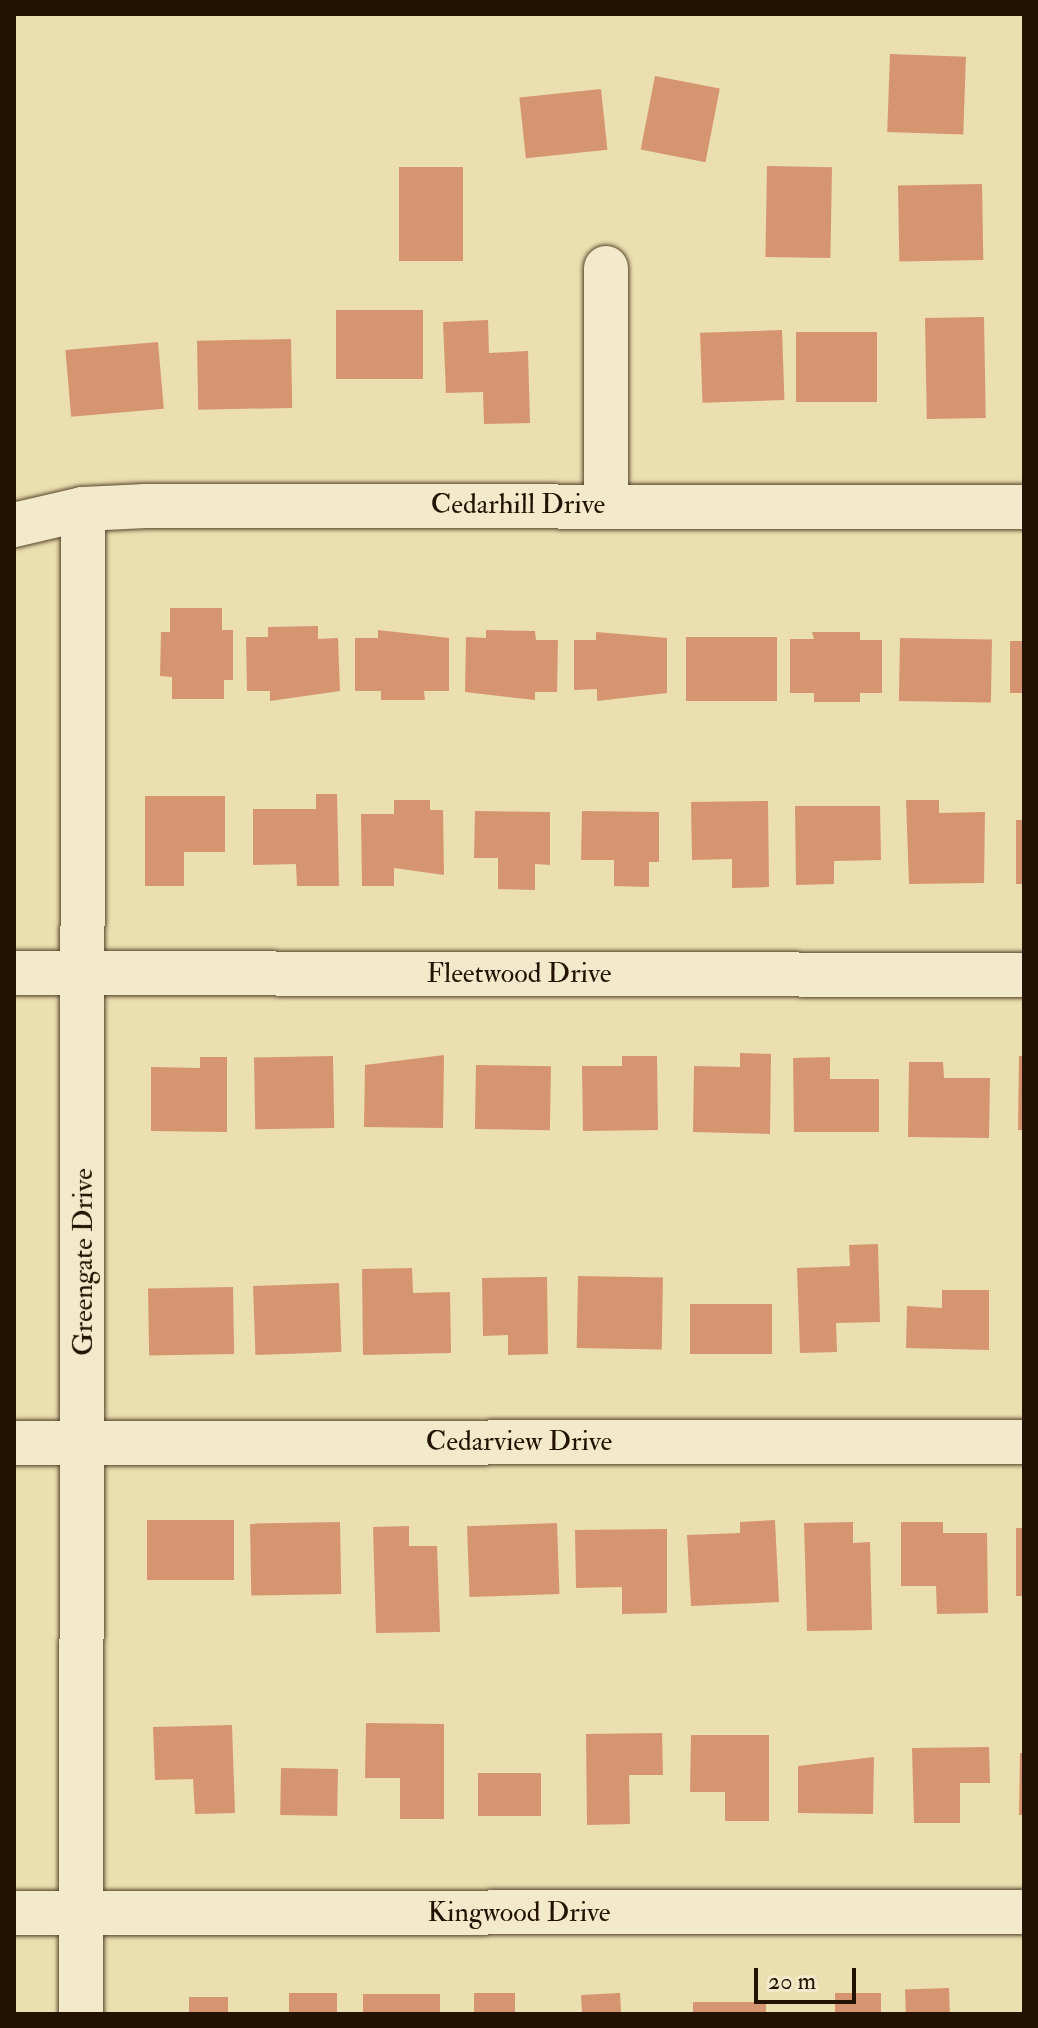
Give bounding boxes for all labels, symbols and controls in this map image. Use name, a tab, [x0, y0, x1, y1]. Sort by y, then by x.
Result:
street label: Cedarhill Drive	[431, 488, 605, 522]
street label: Fleetwood Drive	[427, 957, 611, 991]
street label: Greengate Drive	[67, 1168, 101, 1356]
street label: Cedarview Drive	[426, 1425, 612, 1459]
street label: Kingwood Drive	[427, 1896, 611, 1930]
scale bar	[758, 1952, 860, 2002]
text: 20 m	[768, 1966, 816, 1997]

